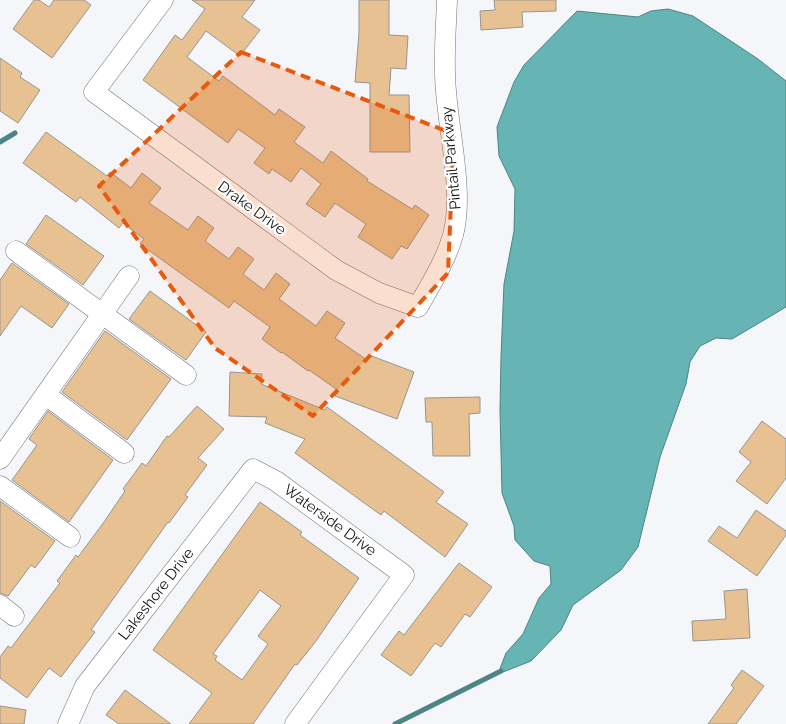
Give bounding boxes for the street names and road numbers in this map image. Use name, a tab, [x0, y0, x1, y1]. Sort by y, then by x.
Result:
street label: Pintail Parkway	[438, 105, 464, 211]
street label: Drake Drive	[214, 177, 290, 239]
street label: Waterside Drive	[280, 480, 380, 560]
street label: Lakeshore Drive	[115, 544, 198, 644]

